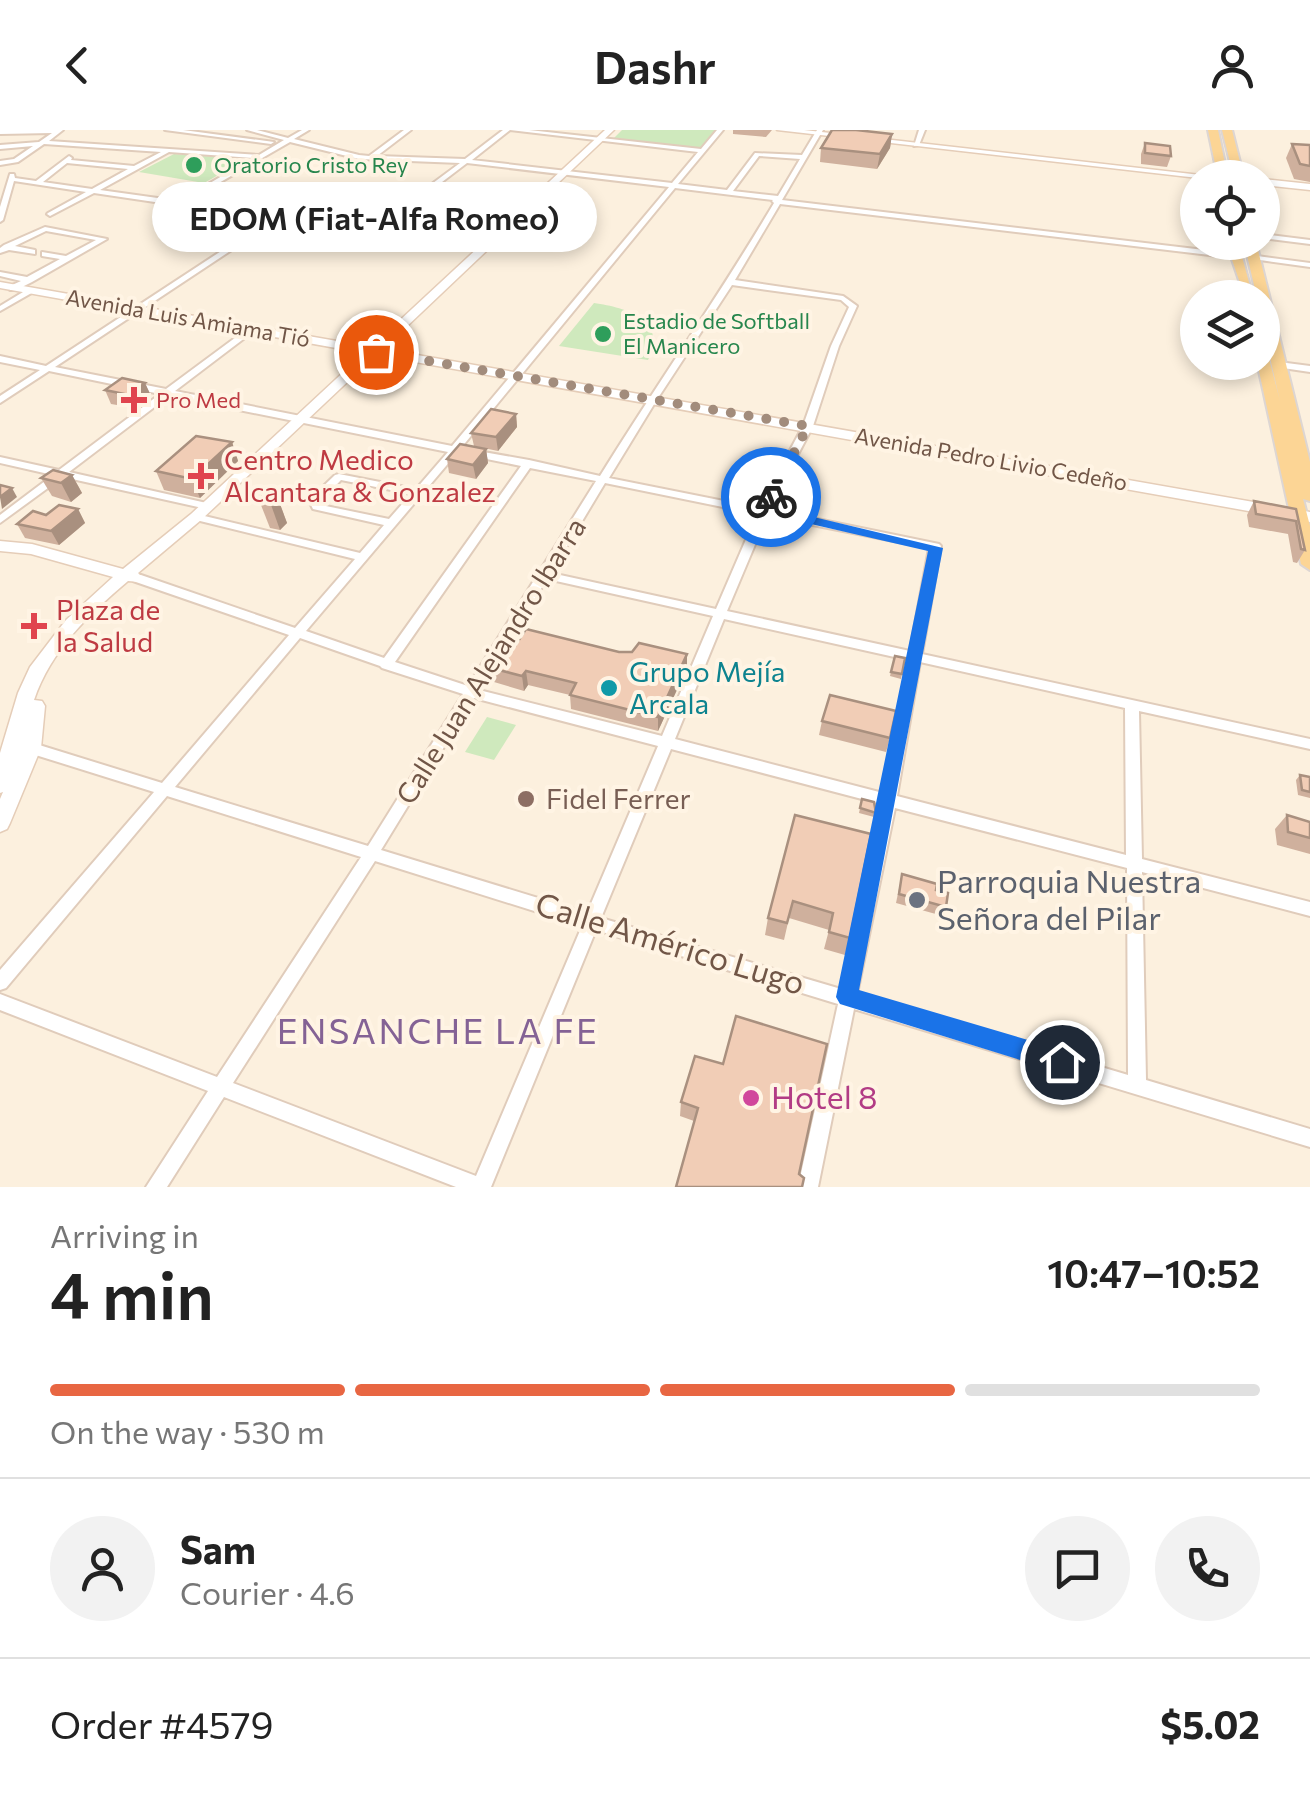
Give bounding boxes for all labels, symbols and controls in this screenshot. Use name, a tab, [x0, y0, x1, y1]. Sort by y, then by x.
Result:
icon: back	[50, 38, 105, 93]
text: Dashr	[594, 38, 716, 93]
icon: person	[1205, 38, 1260, 93]
place label: Oratorio Cristo Rey	[214, 151, 408, 178]
marker: Oratorio Cristo Rey	[183, 154, 205, 176]
map controls	[1180, 160, 1280, 380]
button: locate	[1180, 160, 1280, 260]
callout: EDOM (Fiat-Alfa Romeo)	[154, 182, 598, 252]
text: EDOM (Fiat-Alfa Romeo)	[189, 197, 560, 237]
button: layers	[1180, 280, 1280, 380]
street label: Avenida Luis Amiama Tió	[64, 283, 312, 352]
place label: Estadio de Softball El Manicero	[623, 307, 810, 359]
pin	[334, 310, 419, 395]
marker: Estadio de Softball El Manicero	[592, 323, 614, 345]
icon: bag	[349, 325, 404, 380]
place label: Pro Med	[156, 386, 241, 413]
marker: Pro Med	[121, 387, 147, 413]
street label: Avenida Pedro Livio Cedeño	[853, 421, 1129, 496]
place label: Centro Medico Alcantara & Gonzalez	[224, 442, 496, 508]
courier	[721, 447, 821, 547]
marker: Centro Medico Alcantara & Gonzalez	[188, 463, 214, 489]
icon: bike	[744, 470, 799, 525]
street label: Calle Juan Alejandro lbarra	[388, 511, 592, 810]
place label: Plaza de la Salud	[56, 592, 160, 658]
marker: Plaza de la Salud	[21, 613, 47, 639]
place label: Grupo Mejía Arcala	[629, 654, 786, 720]
marker: Grupo Mejía Arcala	[598, 677, 620, 699]
place label: Fidel Ferrer	[546, 781, 691, 815]
marker: Fidel Ferrer	[515, 788, 537, 810]
place label: Parroquia Nuestra Señora del Pilar	[937, 860, 1201, 937]
street label: Calle Américo Lugo	[531, 882, 810, 1002]
marker: Parroquia Nuestra Señora del Pilar	[906, 889, 928, 911]
district label: ENSANCHE LA FE	[277, 1008, 599, 1051]
pin	[1020, 1020, 1105, 1105]
icon: home	[1035, 1035, 1090, 1090]
place label: Hotel 8	[771, 1076, 877, 1116]
marker: Hotel 8	[740, 1087, 762, 1109]
text: Arriving in	[50, 1215, 199, 1255]
text: 10:47–10:52	[1047, 1249, 1260, 1296]
text: 4 min	[50, 1253, 214, 1332]
text: On the way · 530 m	[50, 1411, 325, 1451]
button: person	[50, 1516, 155, 1621]
button: chat	[1025, 1516, 1130, 1621]
button: phone	[1155, 1516, 1260, 1621]
text: Sam	[180, 1525, 256, 1572]
text: Courier · 4.6	[180, 1572, 355, 1612]
text: Order #4579	[50, 1700, 274, 1747]
text: $5.02	[1160, 1700, 1260, 1747]

